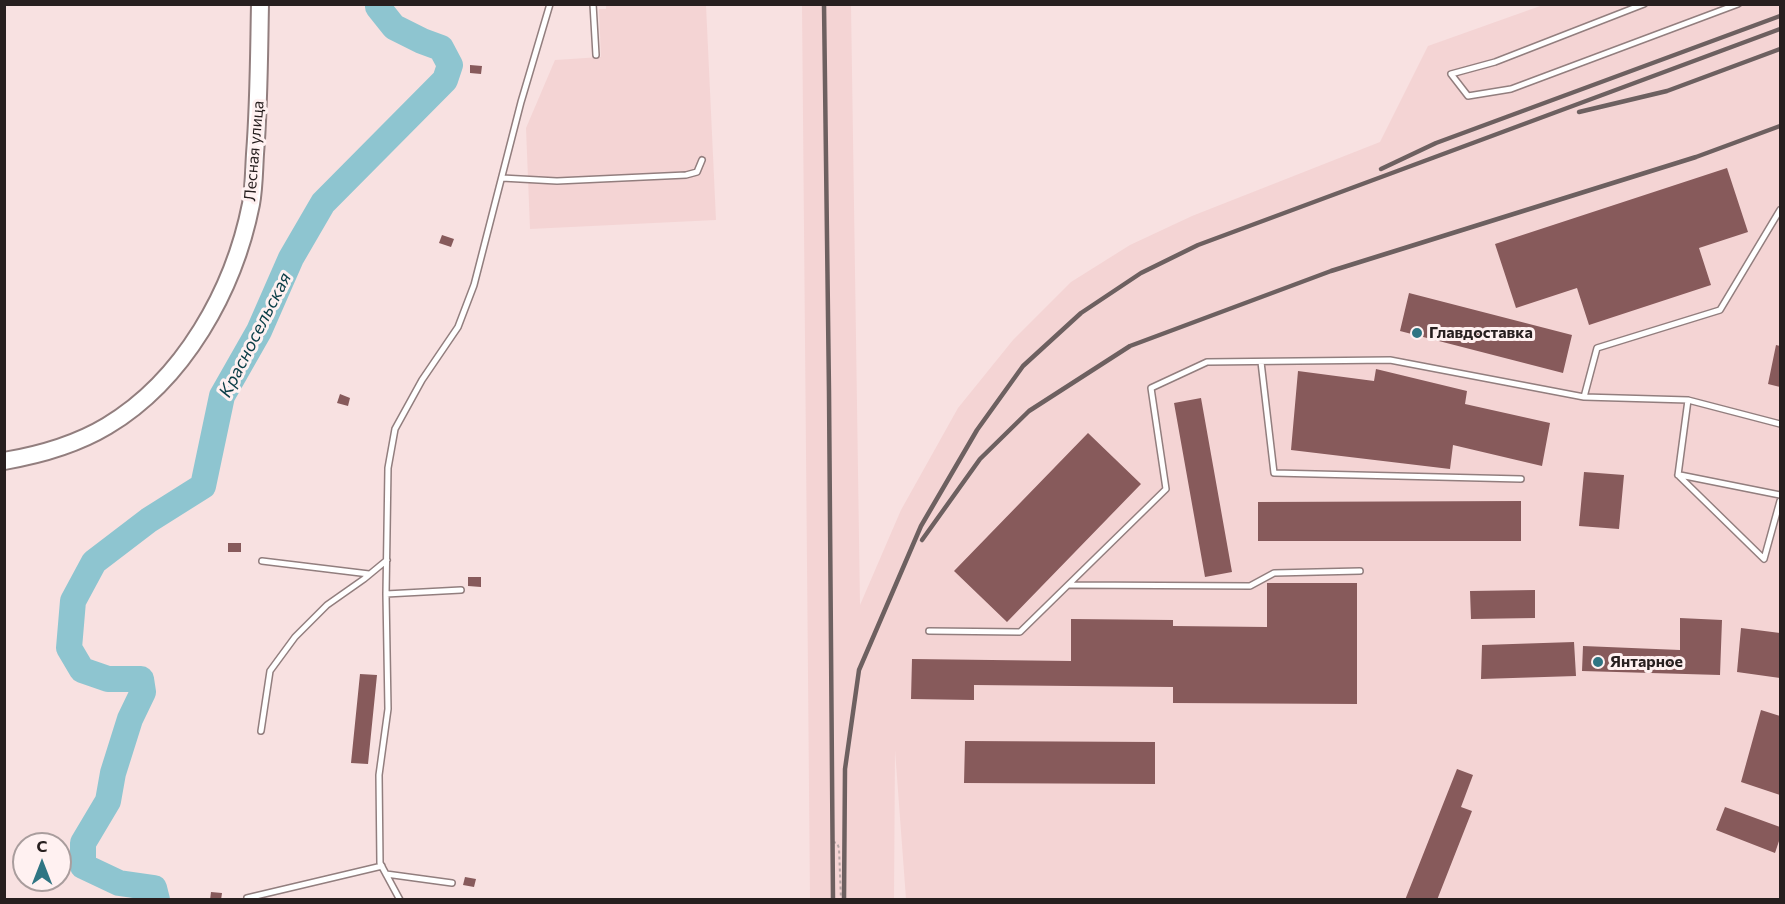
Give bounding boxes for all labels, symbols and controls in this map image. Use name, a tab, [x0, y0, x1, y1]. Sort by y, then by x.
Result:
street label: Лесная улица	[240, 100, 268, 202]
water label: Красносельская	[214, 269, 296, 401]
place label: Главдоставка	[1429, 323, 1533, 343]
marker: Главдоставка	[1410, 326, 1424, 340]
place label: Янтарное	[1610, 652, 1683, 672]
marker: Янтарное	[1591, 655, 1605, 669]
north arrow	[12, 832, 72, 892]
text: С	[37, 836, 47, 855]

